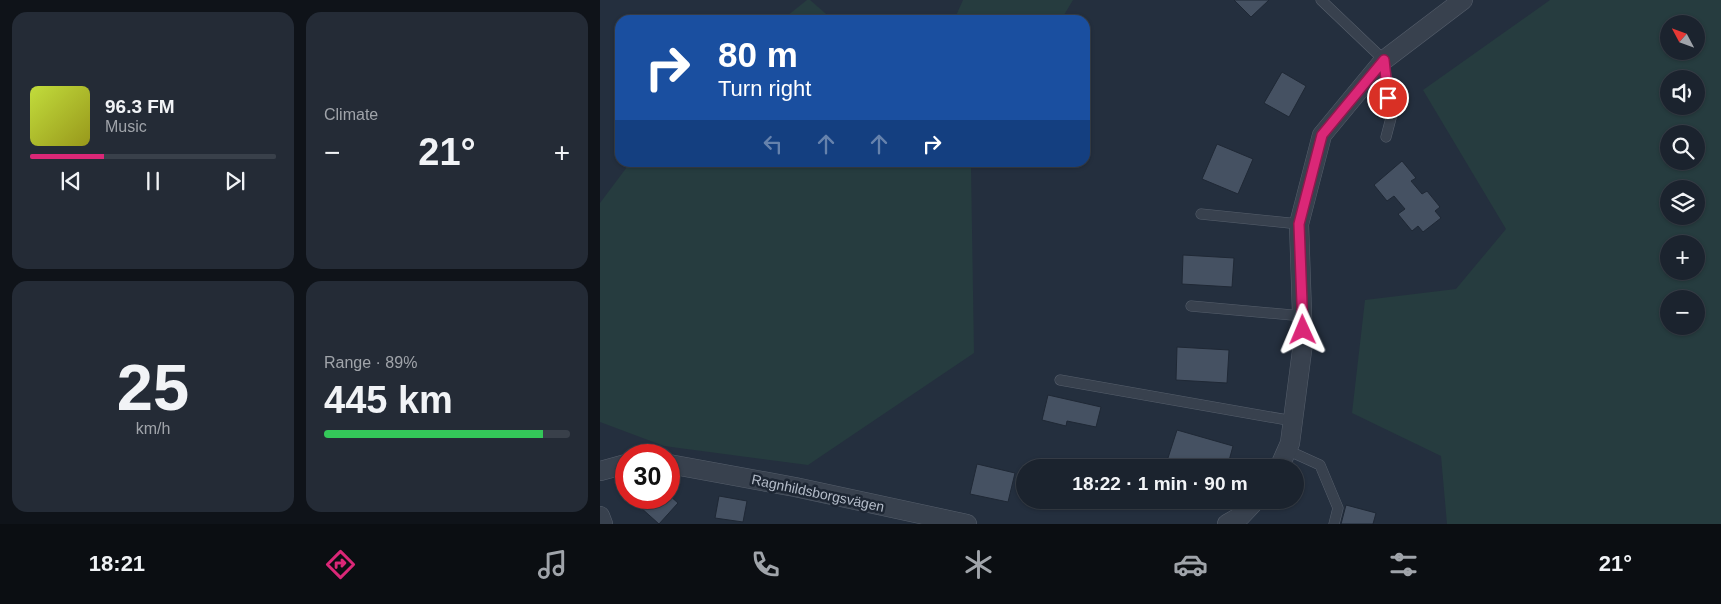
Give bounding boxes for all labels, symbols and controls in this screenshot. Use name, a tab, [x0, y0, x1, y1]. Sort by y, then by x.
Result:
north arrow	[1660, 15, 1705, 60]
map controls	[1660, 15, 1705, 335]
icon: right	[635, 35, 700, 100]
text: 80 m	[718, 35, 798, 74]
button: sound	[1660, 70, 1705, 115]
text: Turn right	[718, 76, 811, 101]
pin	[1367, 77, 1409, 119]
icon: arrive	[1374, 84, 1402, 112]
text: 96.3 FM	[105, 96, 175, 117]
text: Climate	[324, 106, 378, 123]
text: Music	[105, 118, 147, 135]
button: search	[1660, 125, 1705, 170]
icon: left	[759, 130, 787, 158]
icon: ahead	[812, 130, 840, 158]
icon: ahead	[865, 130, 893, 158]
icon: right	[918, 130, 946, 158]
text: 21°	[418, 131, 476, 173]
text: −	[324, 137, 340, 168]
text: +	[554, 137, 570, 168]
icon: previous	[57, 167, 85, 195]
icon: pause	[139, 167, 167, 195]
icon: next	[221, 167, 249, 195]
button: layers	[1660, 180, 1705, 225]
button: +	[1660, 235, 1705, 280]
button: −	[1660, 290, 1705, 335]
position arrow	[1276, 303, 1328, 355]
text: 25	[117, 351, 189, 424]
text: Range · 89%	[324, 354, 417, 371]
text: 445 km	[324, 379, 453, 421]
text: km/h	[136, 420, 170, 437]
speed limit sign: 30	[615, 444, 680, 509]
street label: Ragnhildsborgsvägen	[750, 471, 886, 515]
text: 18:22 · 1 min · 90 m	[1072, 473, 1248, 494]
icon: directions	[323, 547, 358, 582]
icon: music	[535, 547, 570, 582]
icon: phone	[748, 547, 783, 582]
icon: climate	[961, 547, 996, 582]
icon: car	[1173, 547, 1208, 582]
icon: filters	[1386, 547, 1421, 582]
text: 18:21	[89, 551, 145, 576]
text: 21°	[1599, 551, 1632, 576]

